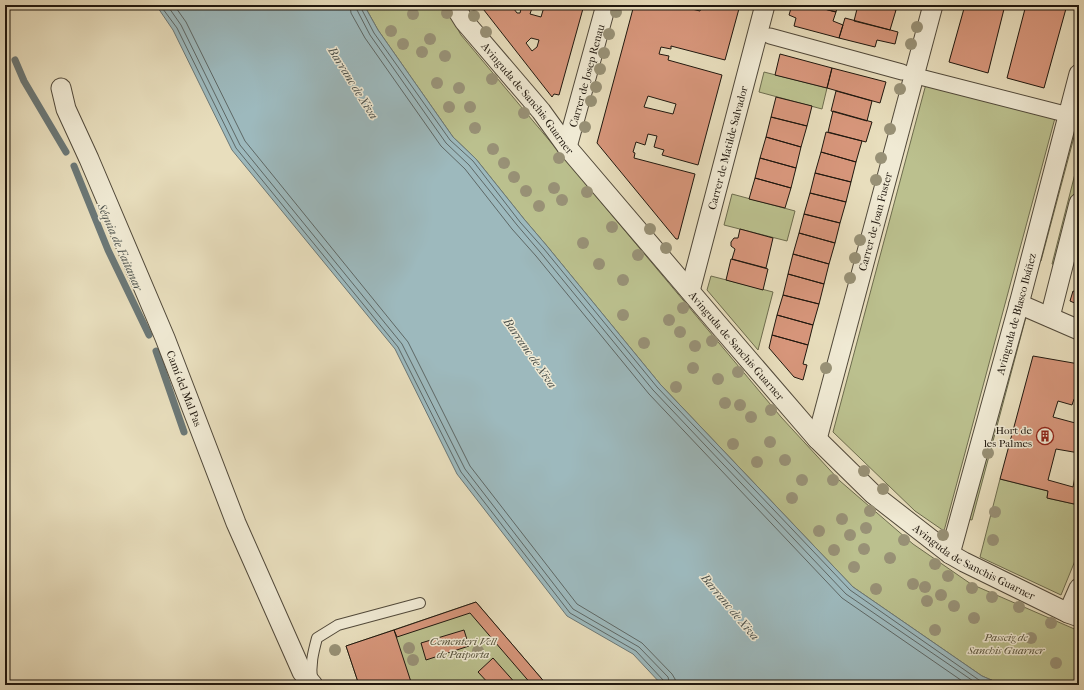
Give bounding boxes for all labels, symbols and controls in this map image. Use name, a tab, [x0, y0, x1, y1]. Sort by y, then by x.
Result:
street label: Carrer de Josep Renau	[567, 22, 608, 129]
street label: Avinguda de Sanchis Guarner	[478, 39, 576, 157]
water label: Barranc de Xiva	[325, 43, 381, 122]
street label: Carrer de Matilde Salvador	[706, 84, 751, 211]
street label: Carrer de Joan Fuster	[856, 171, 895, 273]
water label: Séquia de Faitanar	[94, 200, 146, 294]
street label: Avinguda de Blasco Ibáñez	[993, 252, 1039, 377]
street label: Avinguda de Sanchis Guarner	[685, 288, 787, 403]
water label: Barranc de Xiva	[500, 314, 559, 391]
street label: Camí del Mal Pas	[163, 349, 204, 428]
place label: Hort de les Palmes	[983, 424, 1033, 450]
building icon: Hort de les Palmes	[1035, 426, 1055, 446]
street label: Avinguda de Sanchis Guarner	[909, 521, 1037, 603]
water label: Barranc de Xiva	[697, 570, 762, 643]
park label: Passeig de Sanchis Guarner	[967, 631, 1045, 657]
park label: Cementeri Vell de Paiporta	[430, 635, 497, 661]

